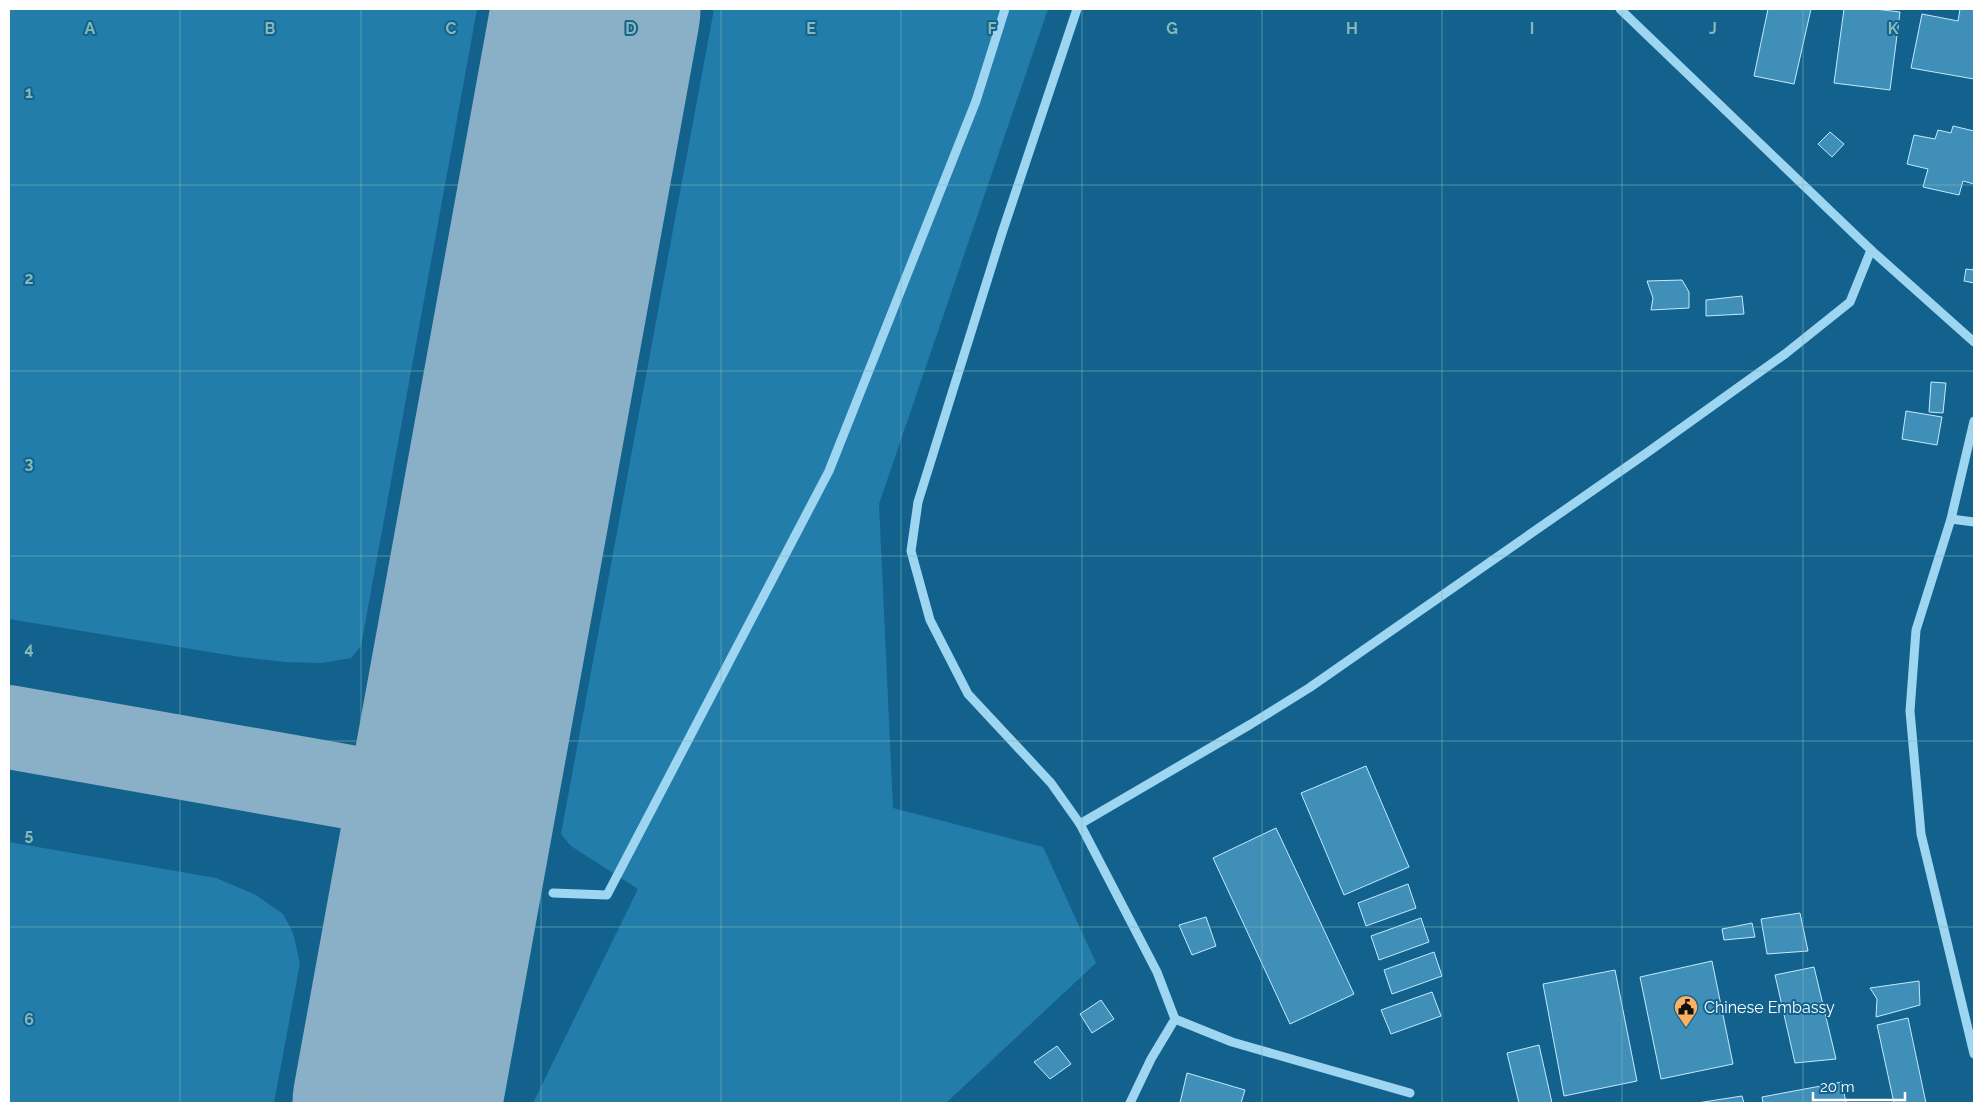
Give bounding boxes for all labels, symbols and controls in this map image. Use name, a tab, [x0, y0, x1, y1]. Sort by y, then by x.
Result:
text: A	[85, 19, 96, 38]
text: B	[265, 19, 276, 38]
text: C	[446, 19, 457, 38]
text: D	[625, 19, 637, 38]
text: E	[806, 19, 816, 38]
text: F	[987, 19, 997, 38]
text: G	[1166, 19, 1178, 38]
text: H	[1346, 19, 1358, 38]
text: I	[1530, 19, 1534, 38]
text: J	[1709, 19, 1717, 38]
text: K	[1888, 19, 1899, 38]
text: 1	[25, 83, 33, 102]
text: 2	[24, 269, 34, 288]
text: 3	[25, 454, 34, 473]
text: 4	[24, 639, 34, 658]
text: 5	[25, 825, 34, 844]
public building icon: Chinese Embassy	[1673, 994, 1699, 1028]
place label: Chinese Embassy	[1704, 998, 1835, 1017]
text: 6	[24, 1010, 34, 1029]
scale bar	[1813, 1070, 1906, 1102]
text: 20 m	[1820, 1078, 1855, 1096]

